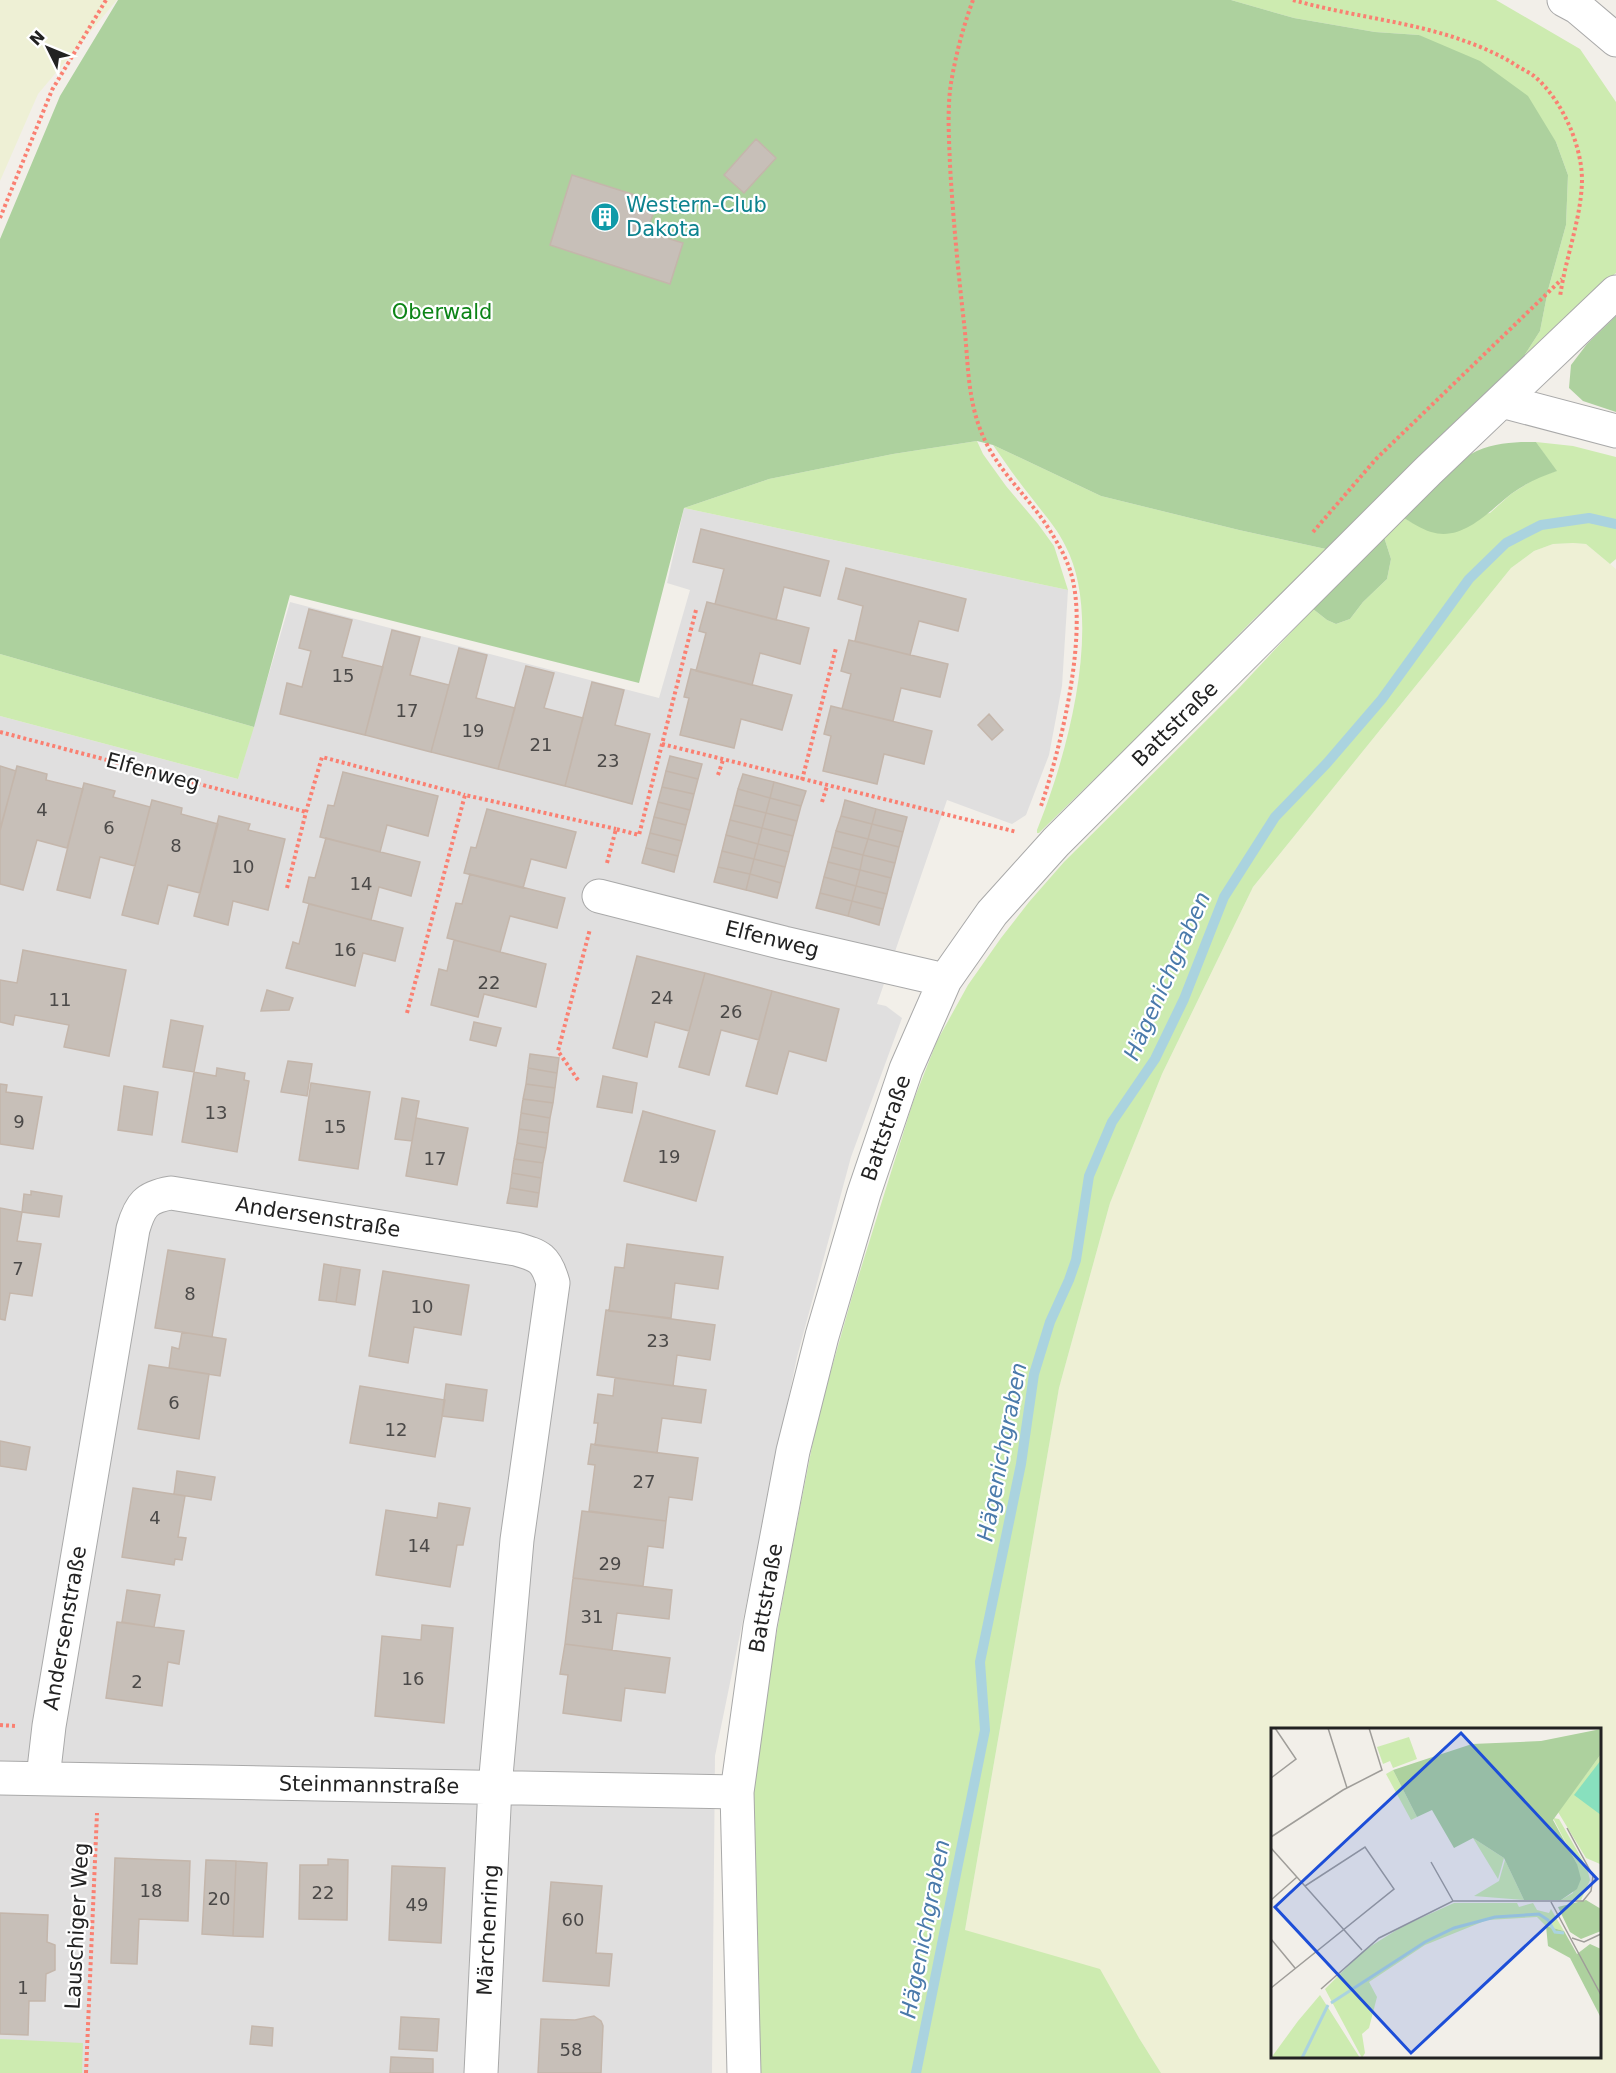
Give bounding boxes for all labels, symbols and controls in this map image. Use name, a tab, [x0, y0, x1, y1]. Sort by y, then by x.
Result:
north arrow	[18, 18, 78, 78]
text: N	[26, 27, 49, 49]
place label: Western-Club Dakota	[626, 193, 767, 241]
building icon: Western-Club Dakota	[589, 201, 621, 233]
park label: Oberwald	[392, 300, 492, 324]
house number: 15	[332, 665, 354, 686]
street label: Battstraße	[1127, 676, 1223, 772]
house number: 17	[396, 700, 418, 721]
house number: 19	[462, 720, 484, 741]
house number: 21	[530, 734, 552, 755]
street label: Elfenweg	[103, 748, 203, 796]
house number: 23	[597, 750, 619, 771]
house number: 4	[36, 799, 48, 820]
house number: 6	[103, 817, 115, 838]
house number: 8	[170, 835, 182, 856]
house number: 10	[232, 856, 254, 877]
house number: 14	[350, 873, 372, 894]
water label: Hägenichgraben	[1119, 888, 1215, 1064]
street label: Elfenweg	[722, 916, 822, 962]
house number: 16	[334, 939, 356, 960]
house number: 22	[478, 972, 500, 993]
house number: 24	[651, 987, 673, 1008]
house number: 11	[49, 989, 71, 1010]
house number: 26	[720, 1001, 742, 1022]
street label: Battstraße	[857, 1072, 915, 1184]
house number: 13	[205, 1102, 227, 1123]
house number: 9	[13, 1111, 25, 1132]
house number: 15	[324, 1116, 346, 1137]
house number: 19	[658, 1146, 680, 1167]
house number: 17	[424, 1148, 446, 1169]
street label: Andersenstraße	[234, 1192, 402, 1242]
house number: 7	[12, 1258, 24, 1279]
house number: 8	[184, 1283, 196, 1304]
house number: 10	[411, 1296, 433, 1317]
house number: 23	[647, 1330, 669, 1351]
water label: Hägenichgraben	[972, 1361, 1032, 1543]
house number: 6	[168, 1392, 180, 1413]
house number: 12	[385, 1419, 407, 1440]
house number: 27	[633, 1471, 655, 1492]
house number: 4	[149, 1507, 161, 1528]
house number: 14	[408, 1535, 430, 1556]
street label: Battstraße	[745, 1541, 787, 1655]
street label: Andersenstraße	[39, 1544, 91, 1712]
house number: 29	[599, 1553, 621, 1574]
house number: 31	[581, 1606, 603, 1627]
house number: 16	[402, 1668, 424, 1689]
house number: 2	[131, 1671, 143, 1692]
inset map	[1271, 1728, 1601, 2058]
street label: Steinmannstraße	[279, 1771, 459, 1799]
water label: Hägenichgraben	[895, 1838, 955, 2020]
street label: Lauschiger Weg	[61, 1842, 93, 2010]
street label: Märchenring	[473, 1864, 503, 1996]
house number: 18	[140, 1880, 162, 1901]
house number: 22	[312, 1882, 334, 1903]
house number: 20	[208, 1888, 230, 1909]
house number: 49	[406, 1894, 428, 1915]
house number: 60	[562, 1909, 584, 1930]
house number: 1	[17, 1977, 29, 1998]
house number: 58	[560, 2039, 582, 2060]

